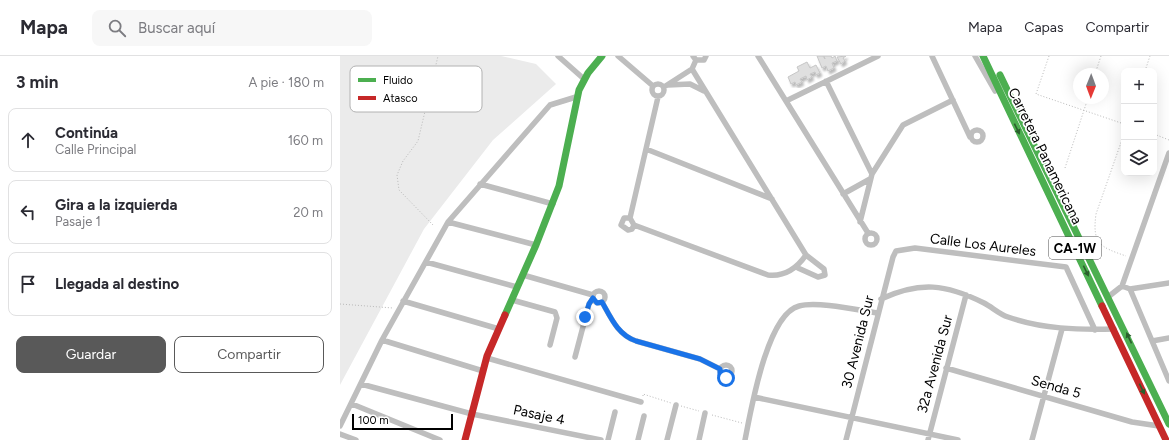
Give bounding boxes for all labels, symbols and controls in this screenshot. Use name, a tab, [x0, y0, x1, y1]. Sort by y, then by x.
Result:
search box	[92, 10, 372, 46]
text: Mapa	[20, 16, 68, 39]
icon: search	[106, 17, 128, 39]
text: Buscar aquí	[138, 19, 215, 37]
text: Mapa	[968, 19, 1002, 36]
text: Capas	[1024, 19, 1063, 36]
text: Compartir	[1085, 19, 1149, 36]
legend	[350, 66, 482, 112]
north arrow	[1073, 68, 1109, 104]
map controls	[1121, 68, 1157, 176]
button: +	[1121, 68, 1157, 104]
text: 3 min	[16, 72, 58, 92]
text: Fluido	[383, 74, 413, 87]
text: A pie · 180 m	[249, 75, 324, 90]
street label: Carretera Panamericana	[1005, 85, 1085, 227]
text: Atasco	[383, 92, 418, 105]
button: −	[1121, 104, 1157, 140]
text: Continúa	[55, 124, 118, 142]
one-way arrow	[1014, 124, 1020, 135]
icon: ahead	[17, 129, 39, 151]
text: 160 m	[288, 133, 323, 148]
button: layers	[1121, 140, 1157, 176]
text: Calle Principal	[55, 142, 136, 157]
text: Gira a la izquierda	[55, 196, 177, 214]
icon: left	[17, 201, 39, 223]
text: 20 m	[293, 205, 323, 220]
text: Pasaje 1	[55, 214, 101, 229]
street label: Calle Los Aureles	[929, 230, 1037, 260]
road number: CA-1W	[1049, 237, 1101, 259]
one-way arrow	[1083, 266, 1089, 277]
icon: arrive	[17, 273, 39, 295]
text: Llegada al destino	[55, 275, 179, 293]
street label: 30 Avenida Sur	[838, 294, 878, 390]
route end	[576, 308, 594, 326]
street label: 32a Avenida Sur	[914, 313, 956, 415]
one-way arrow	[1125, 332, 1131, 344]
button: Guardar	[16, 336, 166, 373]
button: Compartir	[174, 336, 324, 373]
route start	[717, 369, 735, 387]
street label: Senda 5	[1029, 372, 1083, 402]
one-way arrow	[1139, 383, 1145, 394]
street label: Pasaje 4	[512, 401, 567, 429]
scale bar	[352, 412, 453, 431]
text: 100 m	[358, 414, 389, 427]

